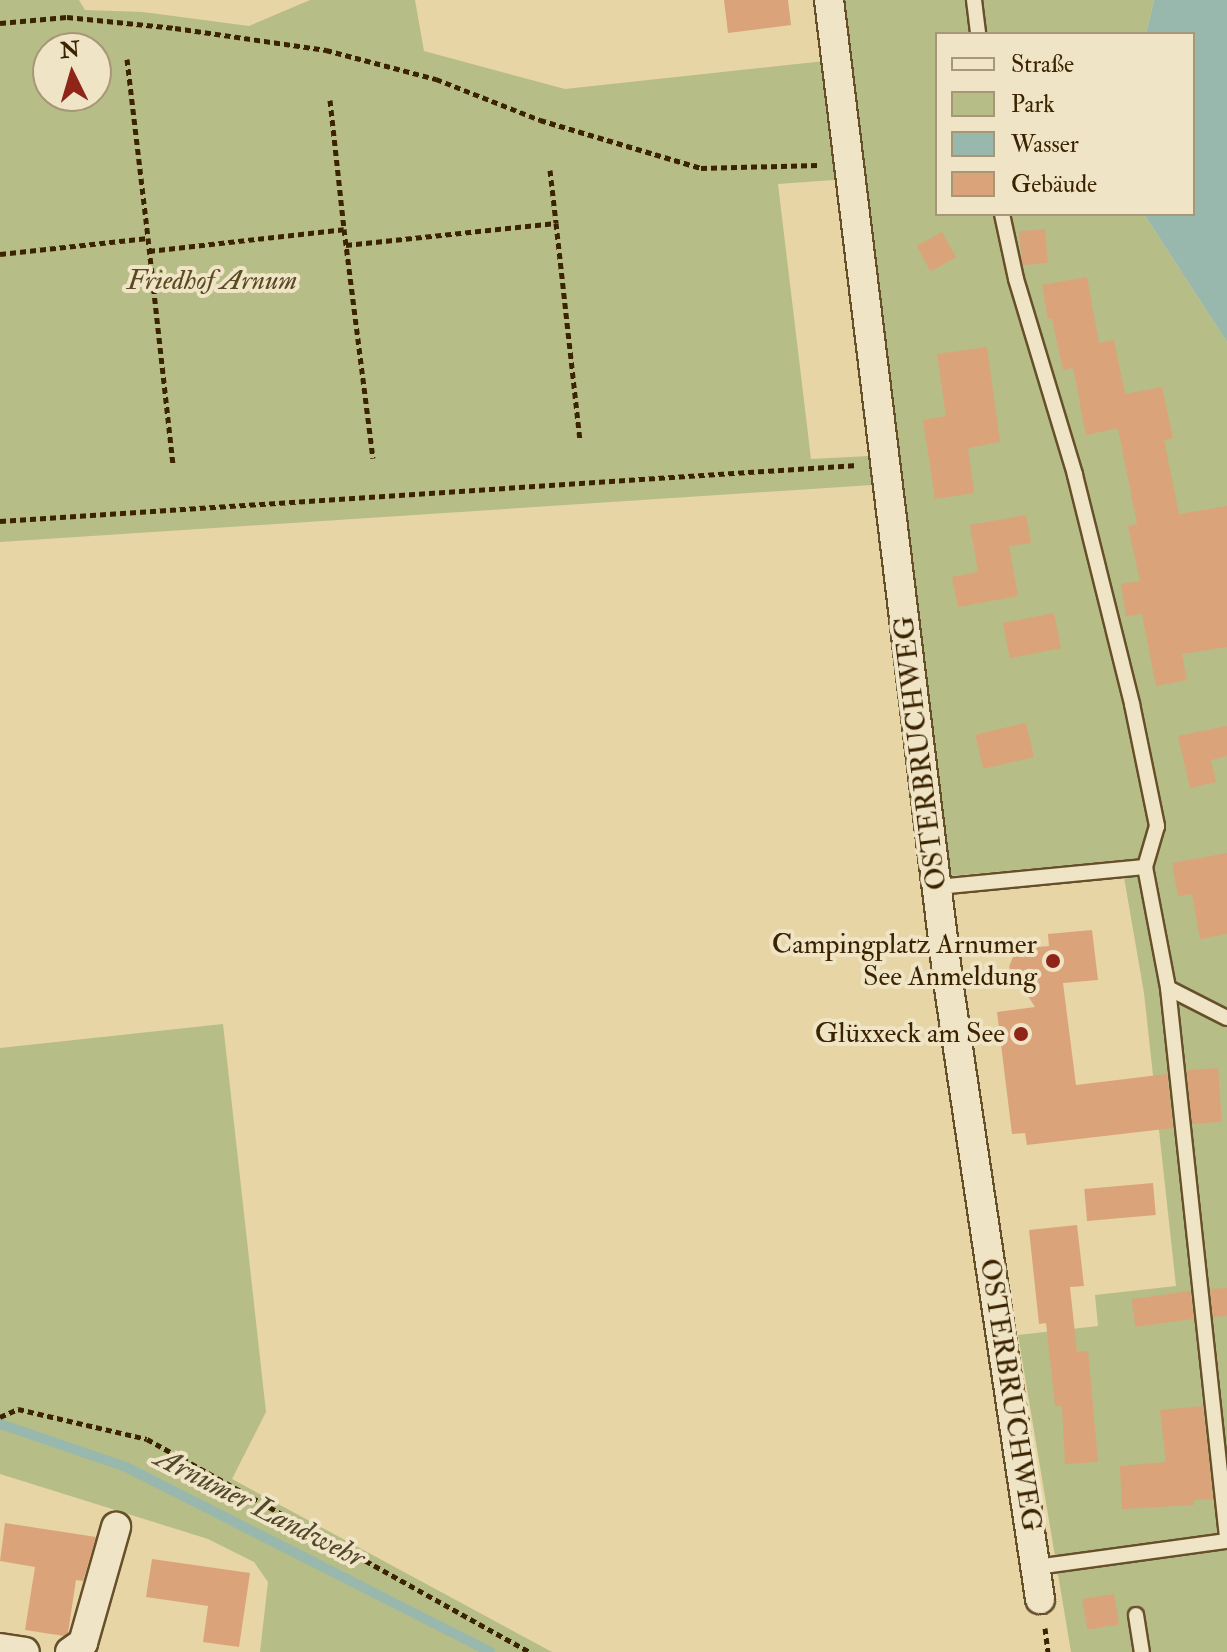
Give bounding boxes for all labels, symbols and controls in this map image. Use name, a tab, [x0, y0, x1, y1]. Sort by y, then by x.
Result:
north arrow	[32, 32, 112, 112]
legend	[935, 32, 1195, 216]
text: N	[59, 35, 81, 65]
text: Straße	[1011, 49, 1074, 80]
text: Park	[1011, 89, 1055, 120]
text: Wasser	[1011, 129, 1079, 160]
text: Gebäude	[1011, 169, 1097, 200]
park label: Friedhof Arnum	[127, 264, 297, 298]
street label: OSTERBRUCHWEG	[888, 614, 954, 892]
place label: Campingplatz Arnumer See Anmeldung	[772, 928, 1037, 994]
marker: Campingplatz Arnumer See Anmeldung	[1044, 952, 1062, 970]
place label: Glüxxeck am See	[815, 1017, 1005, 1051]
marker: Glüxxeck am See	[1012, 1025, 1030, 1043]
street label: OSTERBRUCHWEG	[972, 1256, 1048, 1534]
water label: Arnumer Landwehr	[149, 1440, 371, 1576]

